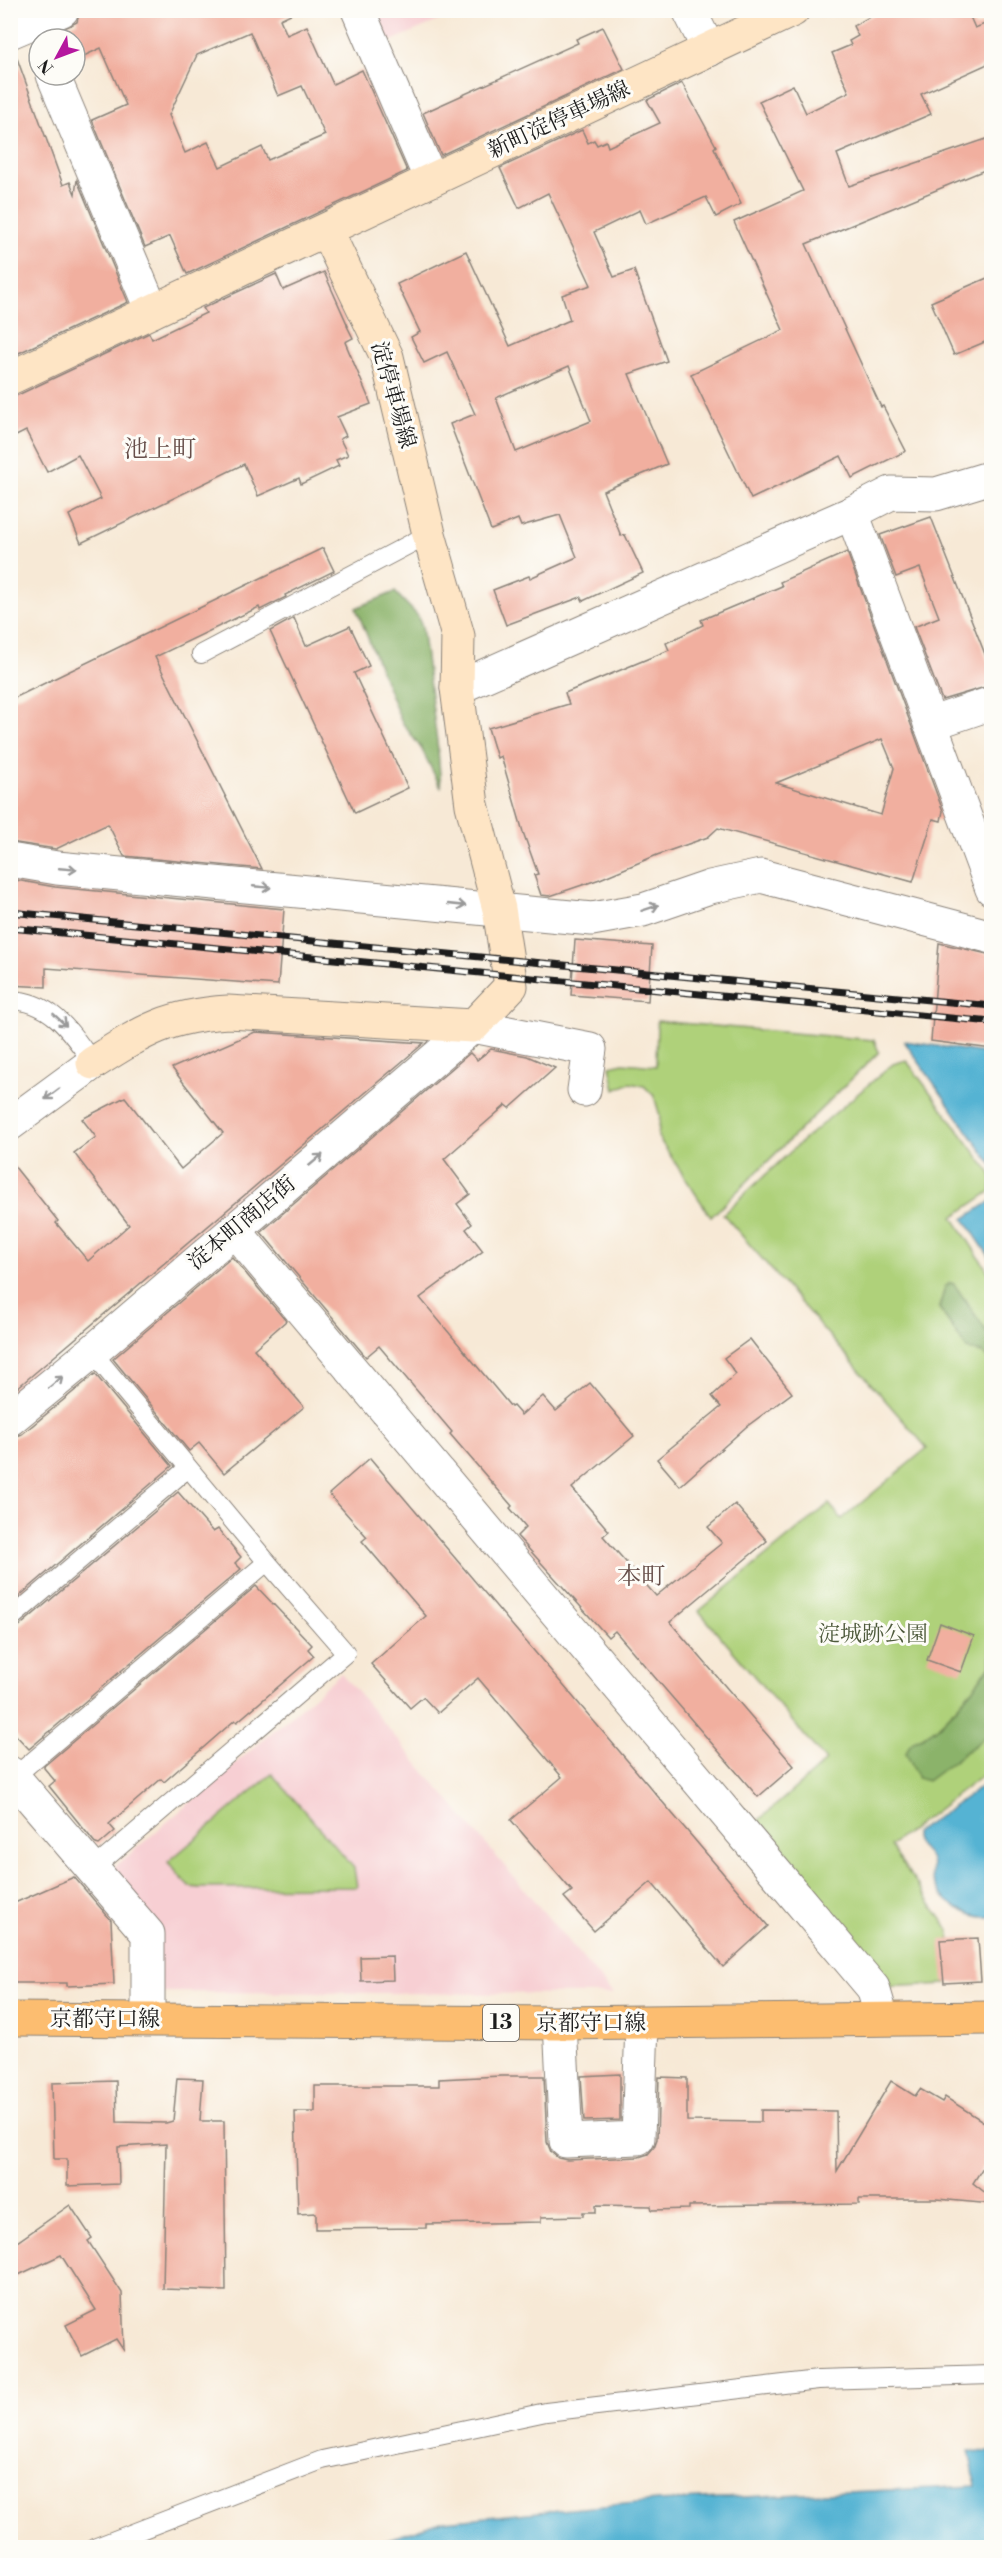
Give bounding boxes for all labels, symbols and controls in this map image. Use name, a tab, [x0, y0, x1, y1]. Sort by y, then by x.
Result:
north arrow	[27, 27, 87, 87]
text: N	[35, 55, 58, 78]
street label: 新町淀停車場線	[484, 75, 634, 165]
street label: 淀停車場線	[365, 338, 421, 452]
district label: 池上町	[124, 435, 196, 465]
one-way arrow	[58, 864, 78, 875]
one-way arrow	[252, 882, 272, 893]
one-way arrow	[446, 900, 466, 911]
one-way arrow	[640, 902, 659, 913]
one-way arrow	[52, 1013, 67, 1027]
one-way arrow	[44, 1087, 60, 1100]
one-way arrow	[308, 1153, 323, 1167]
street label: 淀本町商店街	[183, 1170, 301, 1276]
one-way arrow	[48, 1375, 64, 1388]
district label: 本町	[617, 1562, 665, 1592]
park label: 淀城跡公園	[818, 1621, 928, 1648]
road number: 13	[483, 2005, 519, 2041]
street label: 京都守口線	[50, 2006, 160, 2033]
street label: 京都守口線	[536, 2010, 646, 2037]

